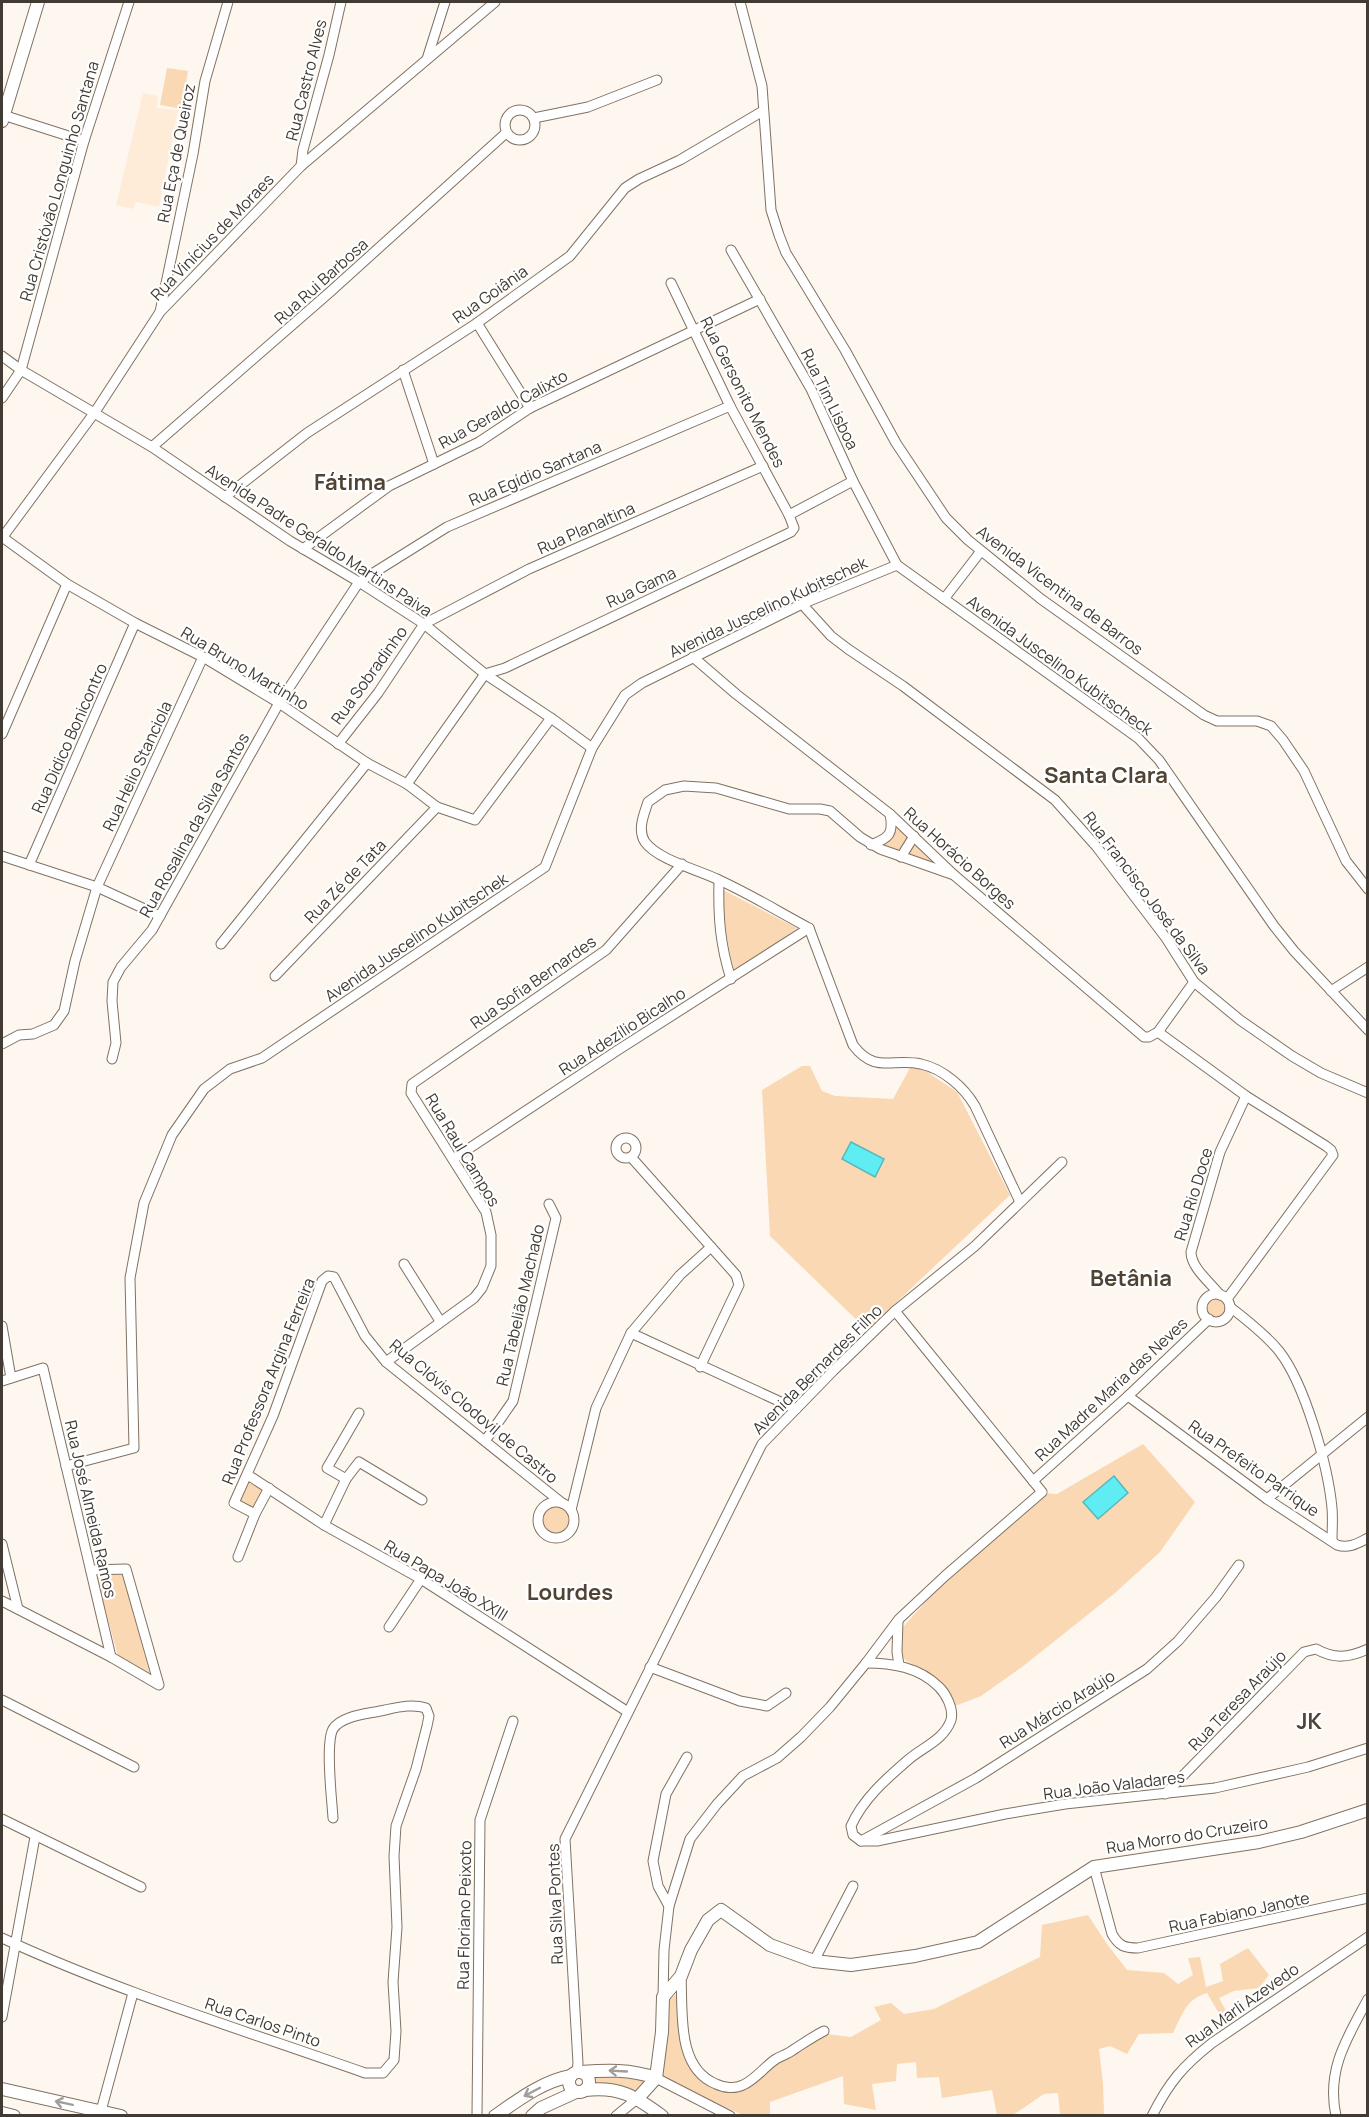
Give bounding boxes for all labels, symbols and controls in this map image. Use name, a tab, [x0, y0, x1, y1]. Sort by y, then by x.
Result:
street label: Rua Castro Alves	[280, 17, 332, 143]
street label: Rua Cristóvão Longuinho Santana	[14, 58, 104, 304]
street label: Rua Eça de Queiroz	[152, 82, 200, 224]
street label: Rua Vinícius de Moraes	[146, 169, 278, 305]
street label: Rua Rui Barbosa	[269, 233, 373, 329]
street label: Rua Goiânia	[448, 260, 532, 328]
street label: Rua Gersonito Mendes	[695, 313, 791, 471]
street label: Rua Tim Lisboa	[796, 345, 864, 453]
street label: Rua Geraldo Calixto	[435, 364, 571, 454]
street label: Rua Egídio Santana	[465, 435, 605, 511]
street label: Avenida Padre Geraldo Martins Paiva	[202, 458, 436, 622]
district label: Fátima	[314, 467, 386, 497]
street label: Rua Planaltina	[534, 497, 638, 559]
street label: Avenida Vicentina de Barros	[972, 520, 1148, 660]
street label: Avenida Juscelino Kubitschek	[665, 551, 872, 663]
street label: Rua Gama	[603, 561, 679, 613]
street label: Avenida Juscelino Kubitscheck	[962, 590, 1158, 741]
street label: Rua Bruno Martinho	[177, 621, 313, 715]
street label: Rua Sobradinho	[326, 621, 412, 729]
street label: Rua Didico Bonicontro	[26, 659, 112, 817]
street label: Rua Helio Stanciola	[97, 697, 177, 835]
street label: Rua Rosalina da Silva Santos	[134, 729, 254, 921]
district label: Santa Clara	[1044, 760, 1168, 790]
street label: Rua Horácio Borges	[899, 802, 1021, 914]
street label: Rua Francisco José da Silva	[1078, 807, 1216, 979]
street label: Rua Zé de Tata	[299, 834, 391, 928]
street label: Avenida Juscelino Kubitschek	[320, 867, 513, 1007]
street label: Rua Sofia Bernardes	[466, 930, 600, 1034]
street label: Rua Adezílio Bicalho	[554, 982, 690, 1080]
street label: Rua Raul Campos	[421, 1089, 505, 1211]
street label: Rua Rio Doce	[1168, 1145, 1218, 1243]
street label: Rua Tabelião Machado	[491, 1222, 549, 1388]
district label: Betânia	[1090, 1263, 1172, 1293]
street label: Rua Professora Argina Ferreira	[216, 1274, 320, 1488]
street label: Avenida Bernardes Filho	[747, 1299, 887, 1439]
street label: Rua Madre Maria das Neves	[1030, 1312, 1192, 1466]
street label: Rua Clóvis Clodovil de Castro	[385, 1334, 563, 1488]
street label: Rua Prefeito Parrique	[1184, 1414, 1324, 1522]
street label: Rua José Almeida Ramos	[60, 1418, 122, 1600]
street label: Rua Papa João XXIII	[380, 1534, 512, 1626]
district label: Lourdes	[527, 1577, 613, 1607]
street label: Rua Teresa Araújo	[1183, 1645, 1291, 1755]
street label: Rua Márcio Araújo	[995, 1665, 1119, 1753]
district label: JK	[1296, 1706, 1322, 1736]
street label: Rua João Valadares	[1042, 1765, 1186, 1805]
street label: Rua Morro do Cruzeiro	[1105, 1811, 1269, 1859]
street label: Rua Floriano Peixoto	[452, 1840, 476, 1990]
street label: Rua Silva Pontes	[542, 1843, 568, 1965]
street label: Rua Fabiano Janote	[1167, 1886, 1311, 1938]
street label: Rua Marli Azevedo	[1181, 1958, 1303, 2052]
street label: Rua Carlos Pinto	[202, 1992, 324, 2052]
one-way arrow	[609, 2065, 629, 2076]
one-way arrow	[523, 2087, 541, 2098]
one-way arrow	[55, 2096, 74, 2108]

